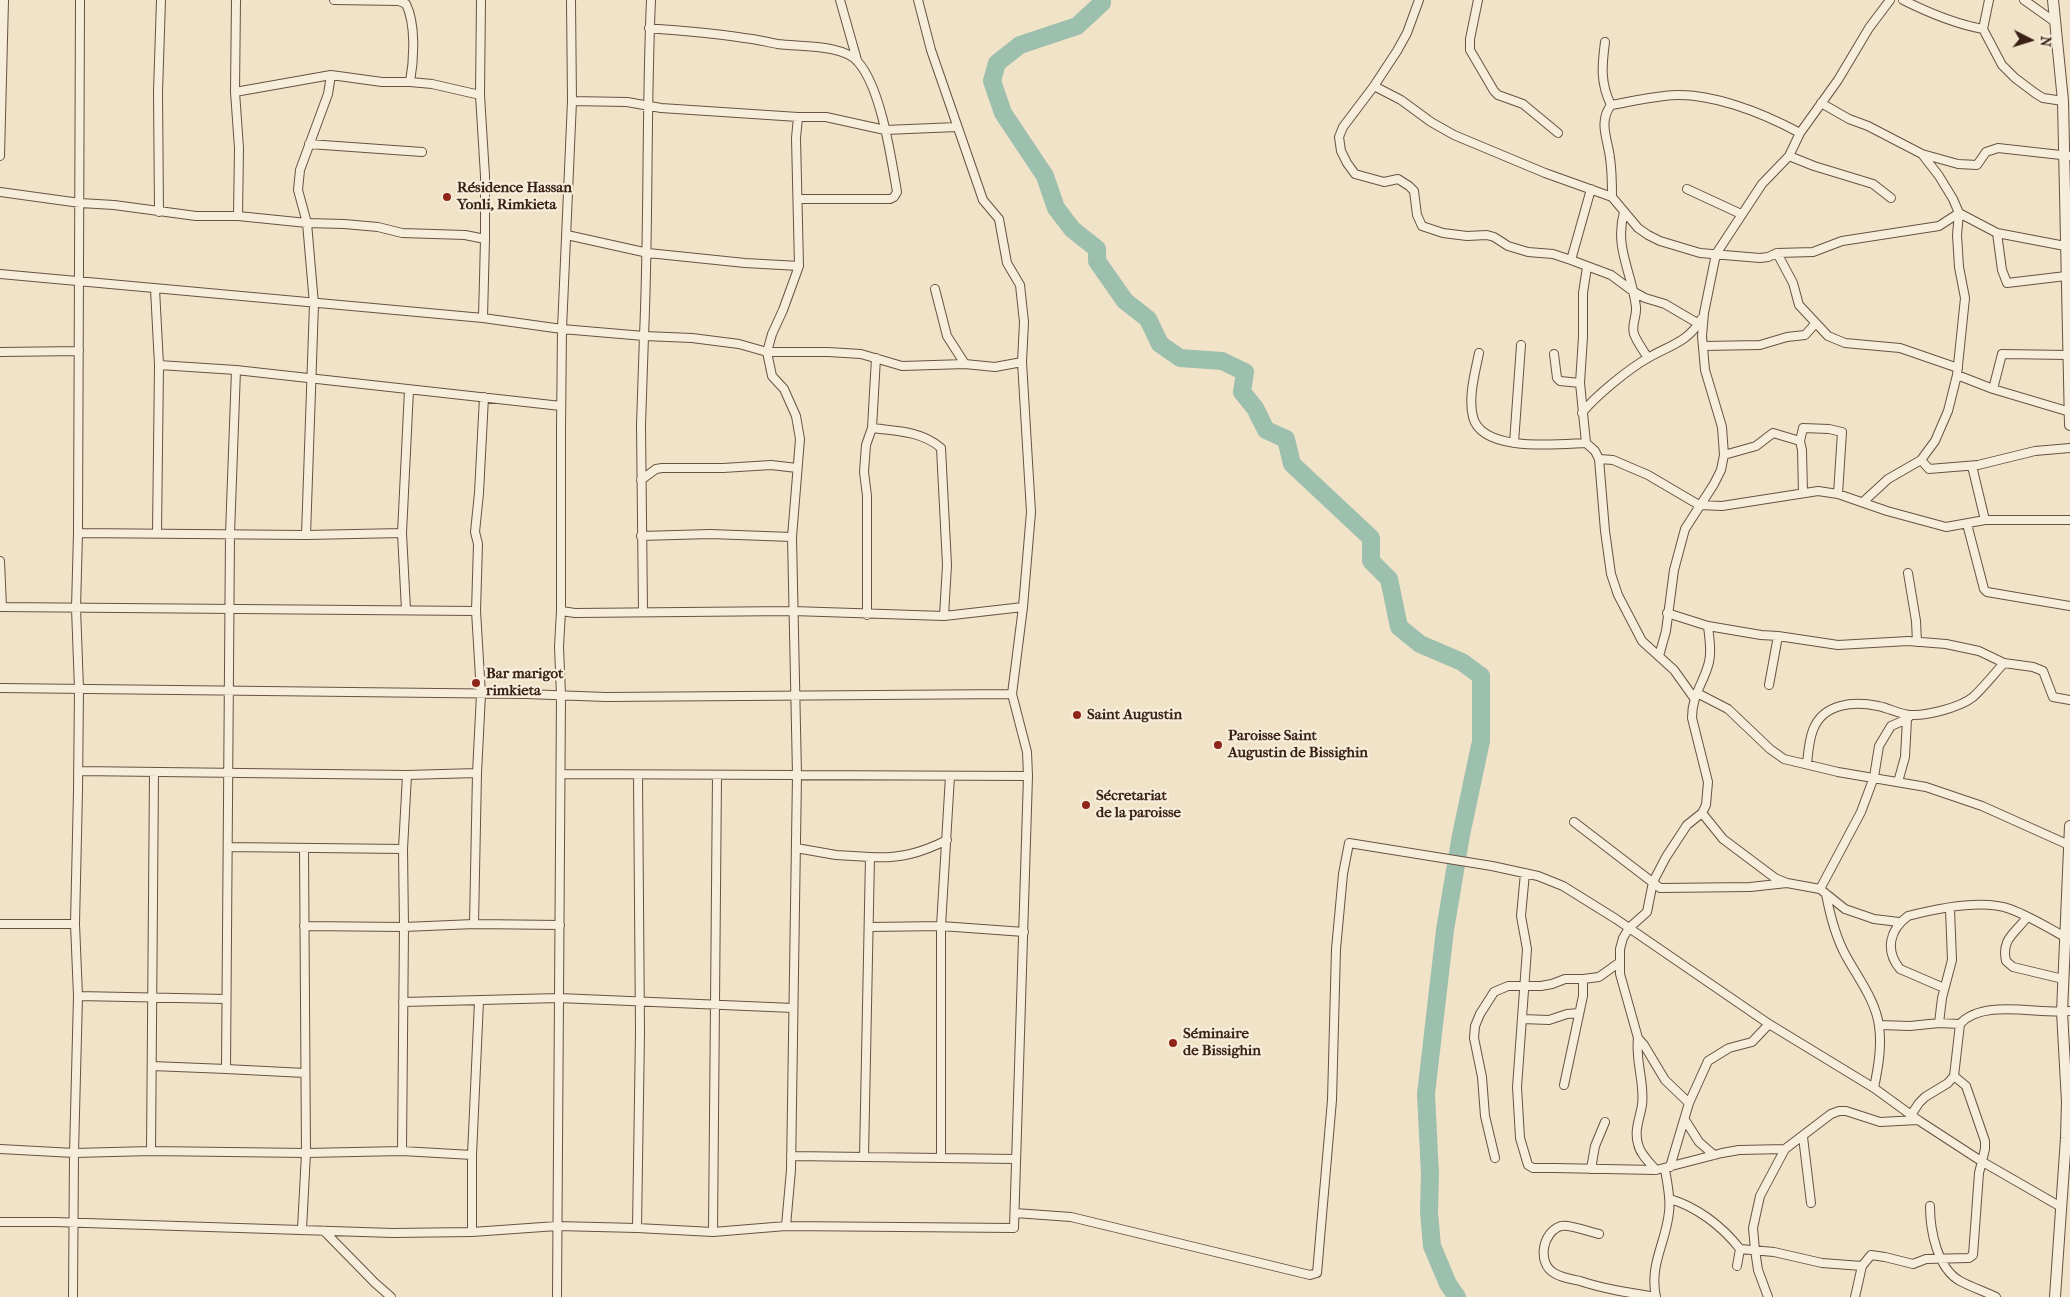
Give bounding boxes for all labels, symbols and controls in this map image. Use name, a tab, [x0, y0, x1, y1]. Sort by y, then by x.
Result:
north arrow	[2005, 15, 2055, 65]
text: N	[2037, 35, 2054, 47]
place label: Résidence Hassan Yonli, Rimkieta	[457, 179, 572, 214]
marker: Résidence Hassan Yonli, Rimkieta	[441, 191, 453, 203]
place label: Bar marigot rimkieta	[486, 665, 563, 700]
marker: Bar marigot rimkieta	[470, 677, 482, 689]
place label: Saint Augustin	[1087, 706, 1182, 724]
marker: Saint Augustin	[1071, 709, 1083, 721]
place label: Paroisse Saint Augustin de Bissighin	[1228, 727, 1368, 762]
marker: Paroisse Saint Augustin de Bissighin	[1212, 739, 1224, 751]
place label: Sécretariat de la paroisse	[1096, 787, 1181, 822]
marker: Sécretariat de la paroisse	[1080, 799, 1092, 811]
place label: Séminaire de Bissighin	[1183, 1025, 1261, 1060]
marker: Séminaire de Bissighin	[1167, 1037, 1179, 1049]

